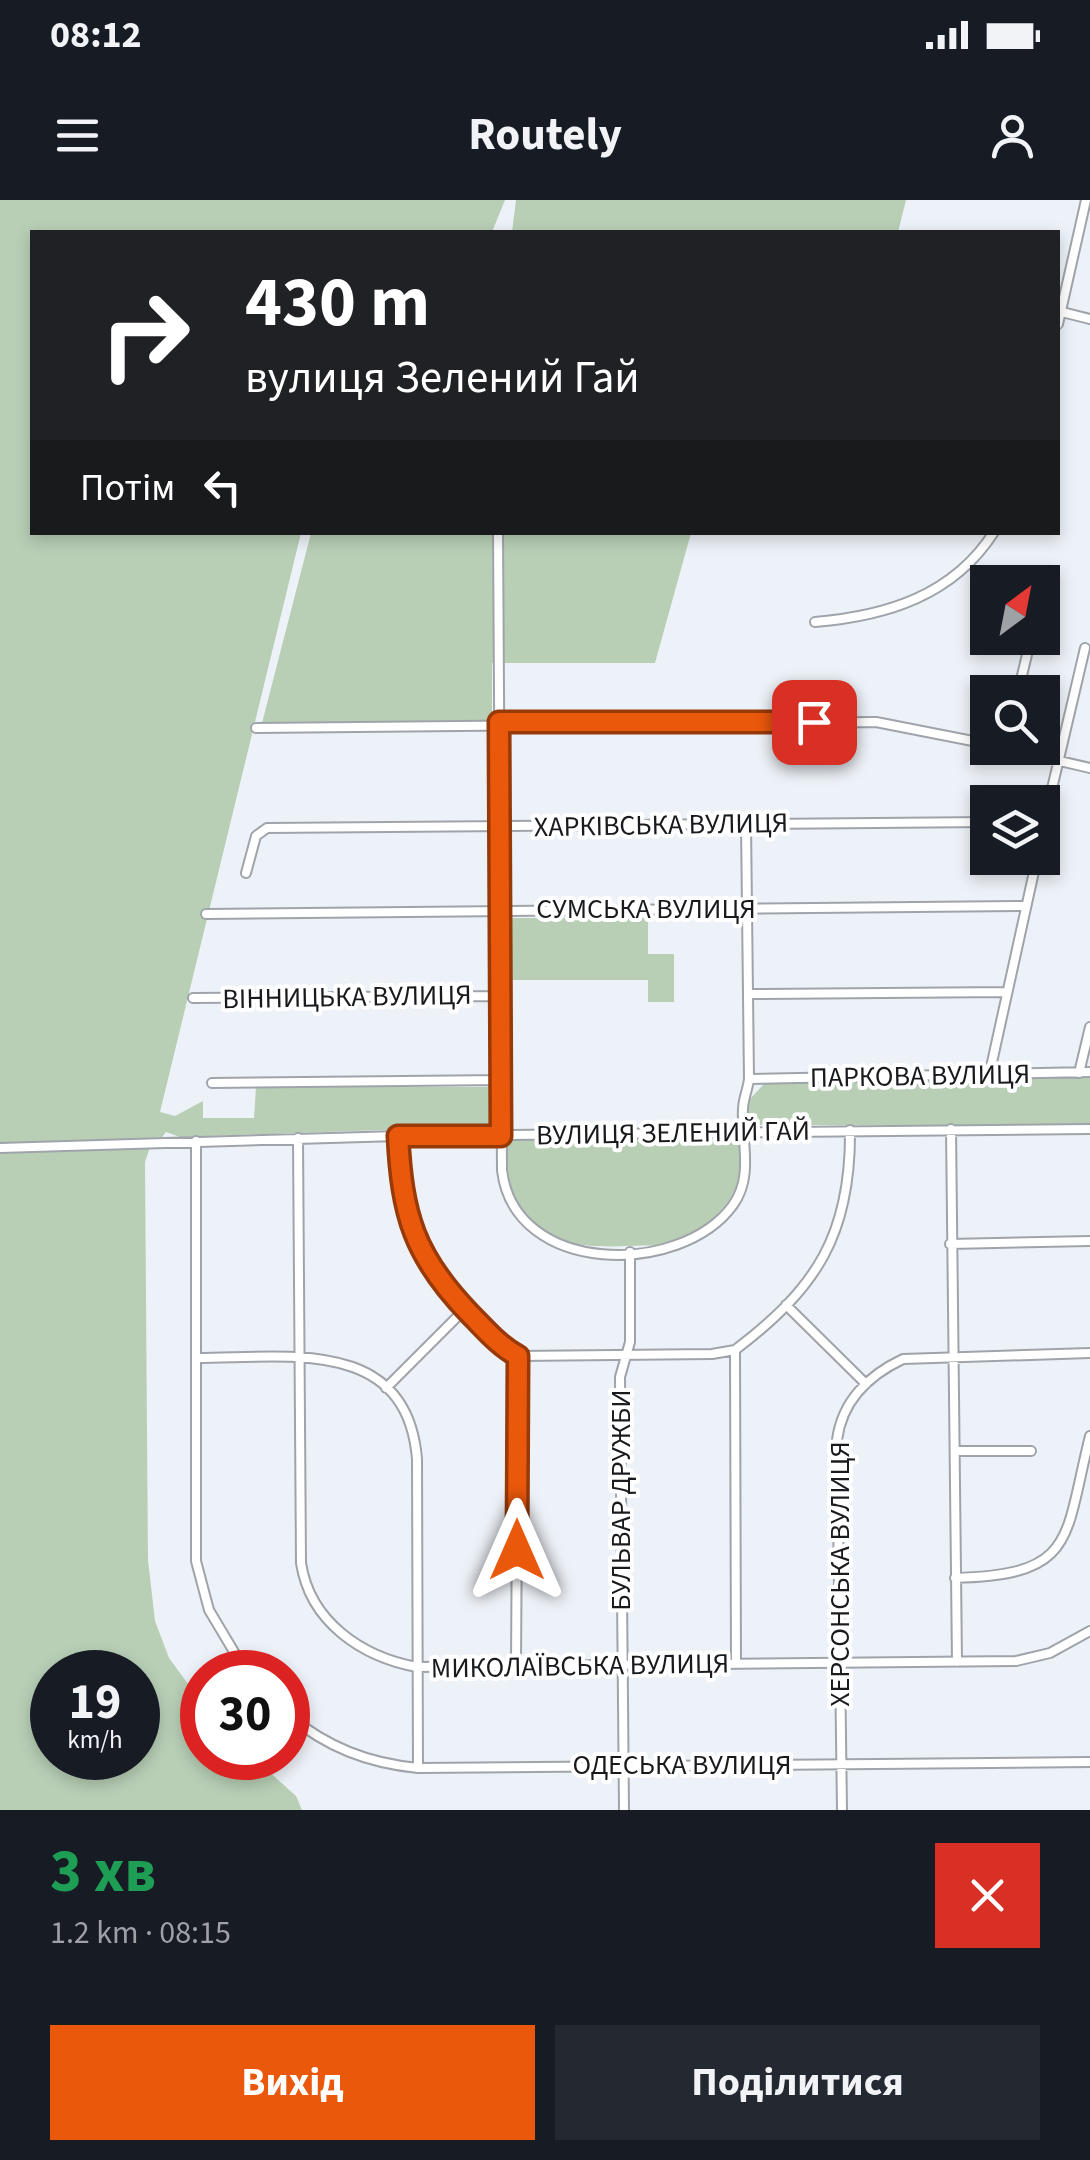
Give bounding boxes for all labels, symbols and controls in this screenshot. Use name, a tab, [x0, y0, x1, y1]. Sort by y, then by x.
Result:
text: 08:12	[50, 8, 142, 62]
text: Routely	[468, 103, 622, 167]
icon: menu	[50, 108, 105, 163]
icon: person	[985, 108, 1040, 163]
text: 430 m	[245, 253, 430, 353]
icon: right	[80, 270, 210, 400]
text: вулиця Зелений Гай	[245, 346, 640, 410]
icon: left	[195, 460, 250, 515]
text: Потім	[80, 461, 175, 515]
north arrow	[970, 565, 1060, 655]
map controls	[970, 565, 1060, 875]
button: search	[970, 675, 1060, 765]
pin	[772, 680, 857, 765]
icon: arrive	[787, 695, 842, 750]
button: layers	[970, 785, 1060, 875]
street label: ХАРКІВСЬКА ВУЛИЦЯ	[534, 803, 788, 847]
street label: СУМСЬКА ВУЛИЦЯ	[536, 889, 756, 929]
street label: ВІННИЦЬКА ВУЛИЦЯ	[222, 975, 472, 1019]
street label: ПАРКОВА ВУЛИЦЯ	[809, 1054, 1031, 1098]
street label: ВУЛИЦЯ ЗЕЛЕНИЙ ГАЙ	[536, 1111, 810, 1155]
street label: БУЛЬВАР ДРУЖБИ	[601, 1389, 641, 1611]
street label: ХЕРСОНСЬКА ВУЛИЦЯ	[820, 1441, 860, 1707]
position arrow	[465, 1498, 569, 1602]
street label: МИКОЛАЇВСЬКА ВУЛИЦЯ	[431, 1643, 729, 1689]
speed limit sign: 30	[180, 1650, 310, 1780]
text: 19	[69, 1667, 121, 1738]
text: km/h	[67, 1722, 123, 1758]
street label: ОДЕСЬКА ВУЛИЦЯ	[572, 1745, 792, 1785]
text: 3 хв	[50, 1830, 156, 1915]
button: close	[935, 1843, 1040, 1948]
text: 1.2 km · 08:15	[50, 1910, 231, 1956]
button: Вихід	[50, 2025, 535, 2140]
button: Поділитися	[555, 2025, 1040, 2140]

